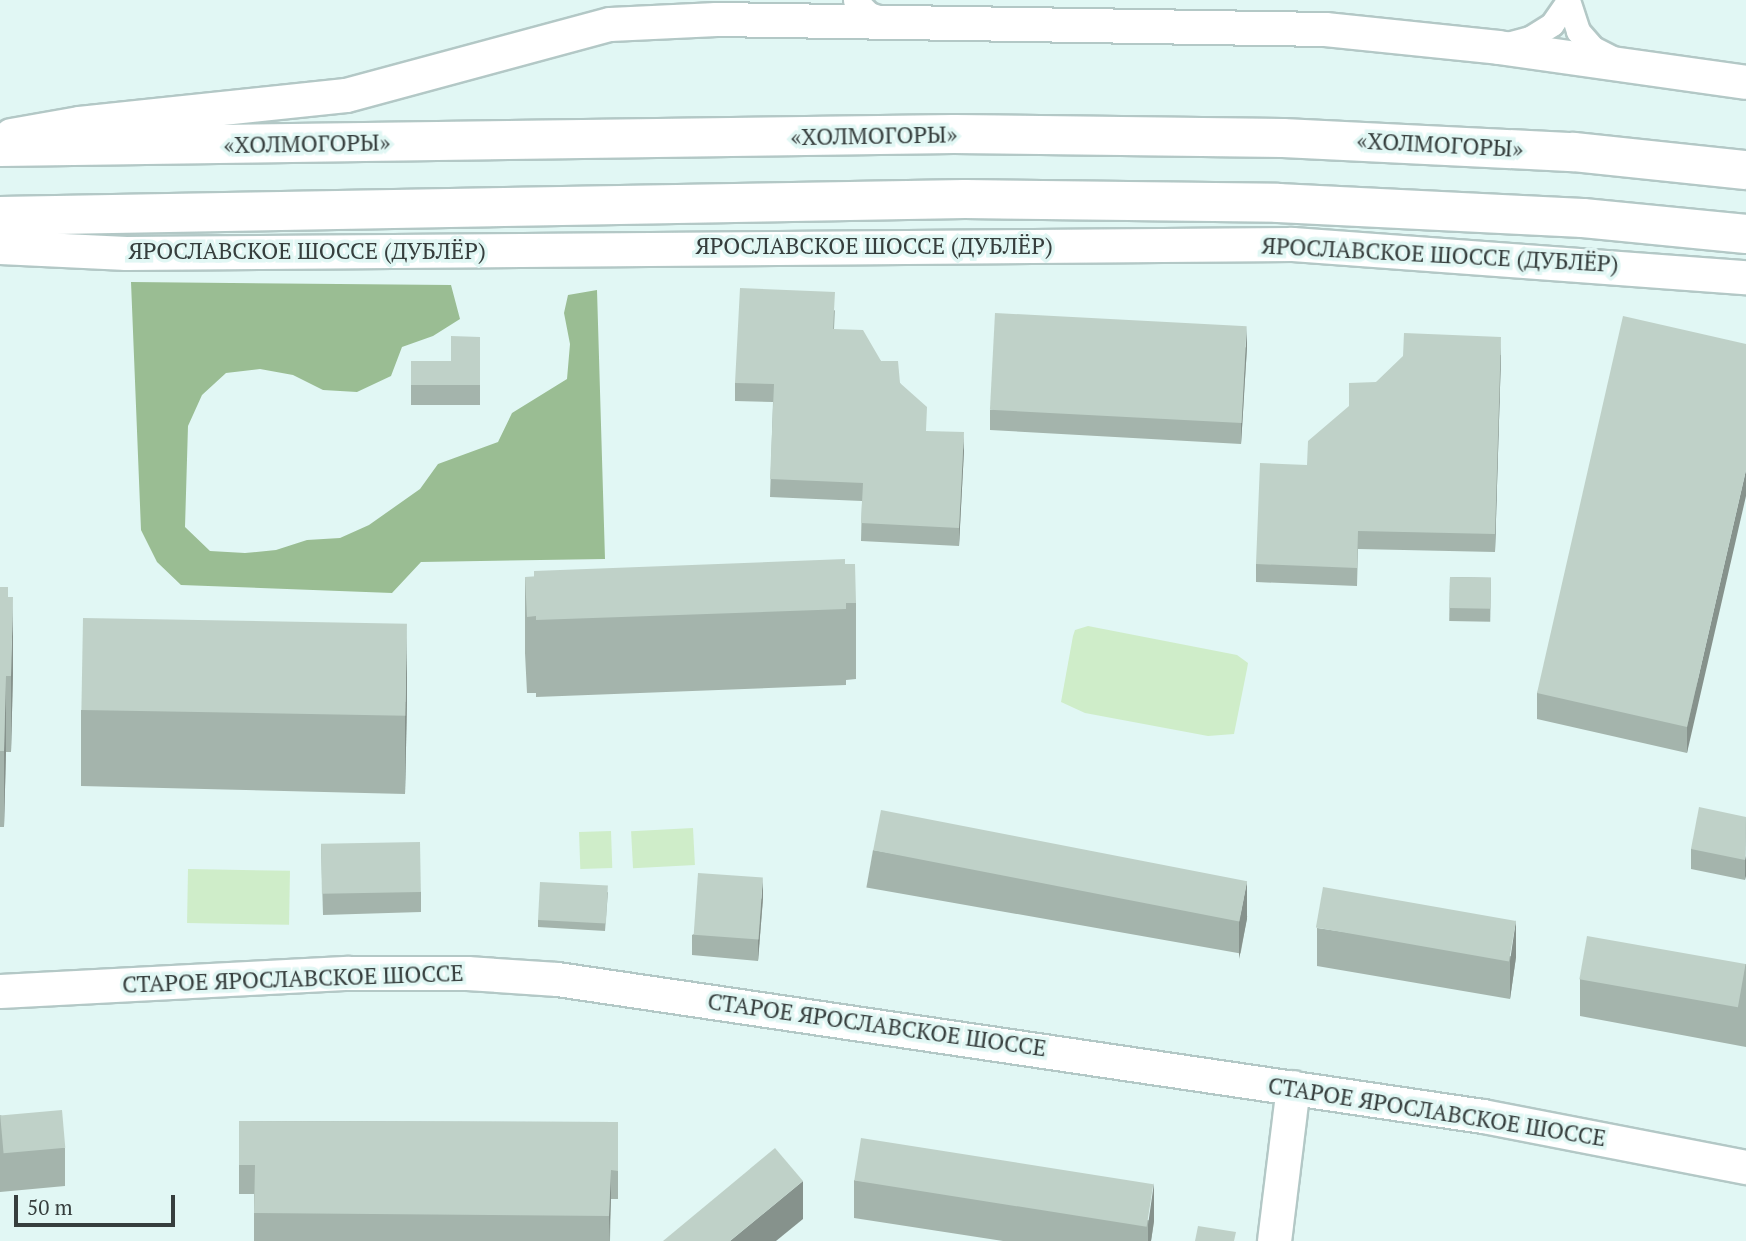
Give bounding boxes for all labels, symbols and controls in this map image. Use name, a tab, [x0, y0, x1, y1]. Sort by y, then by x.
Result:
street label: «ХОЛМОГОРЫ»	[790, 121, 958, 151]
street label: «ХОЛМОГОРЫ»	[1356, 127, 1524, 163]
street label: «ХОЛМОГОРЫ»	[223, 129, 391, 159]
street label: ЯРОСЛАВСКОЕ ШОССЕ (ДУБЛЁР)	[695, 232, 1053, 260]
street label: ЯРОСЛАВСКОЕ ШОССЕ (ДУБЛЁР)	[1261, 232, 1619, 278]
street label: ЯРОСЛАВСКОЕ ШОССЕ (ДУБЛЁР)	[128, 237, 486, 265]
street label: СТАРОЕ ЯРОСЛАВСКОЕ ШОССЕ	[122, 959, 464, 999]
street label: СТАРОЕ ЯРОСЛАВСКОЕ ШОССЕ	[706, 988, 1048, 1062]
street label: СТАРОЕ ЯРОСЛАВСКОЕ ШОССЕ	[1266, 1072, 1608, 1152]
scale bar	[18, 1182, 178, 1226]
text: 50 m	[27, 1193, 73, 1221]

